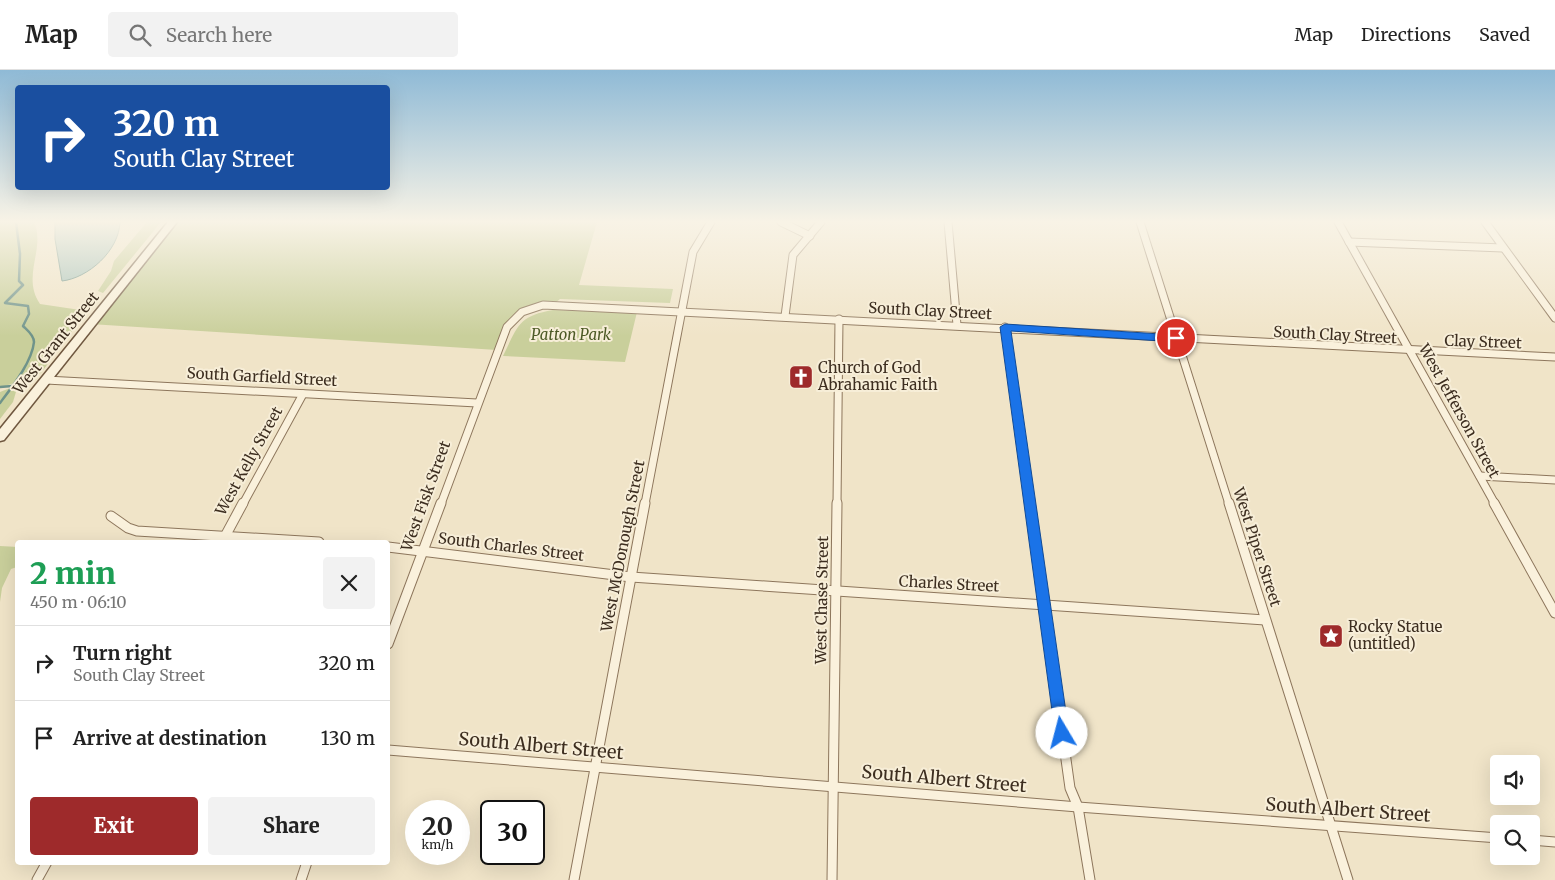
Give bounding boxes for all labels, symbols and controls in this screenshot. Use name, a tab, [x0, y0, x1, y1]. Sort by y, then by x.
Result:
search box	[108, 12, 458, 57]
text: Map	[25, 19, 78, 50]
icon: search	[126, 21, 154, 49]
text: Search here	[166, 23, 272, 47]
text: Map	[1295, 23, 1333, 46]
text: Directions	[1361, 23, 1451, 46]
text: Saved	[1479, 23, 1530, 46]
text: 320 m	[113, 102, 219, 146]
icon: right	[30, 105, 95, 170]
text: South Clay Street	[113, 145, 294, 173]
street label: West Grant Street	[8, 288, 103, 398]
street label: South Clay Street	[868, 298, 992, 323]
pin	[1155, 317, 1197, 359]
street label: South Clay Street	[1273, 322, 1397, 347]
icon: arrive	[1162, 324, 1190, 352]
park label: Patton Park	[531, 325, 612, 344]
street label: Clay Street	[1444, 331, 1522, 352]
street label: West Jefferson Street	[1414, 340, 1504, 481]
place label: Church of God Abrahamic Faith	[817, 358, 938, 394]
street label: South Garfield Street	[186, 363, 338, 390]
church icon: Church of God Abrahamic Faith	[788, 364, 814, 390]
street label: West Kelly Street	[210, 403, 286, 519]
street label: West Fisk Street	[396, 438, 454, 554]
street label: West McDonough Street	[596, 458, 649, 634]
street label: West Piper Street	[1229, 484, 1286, 609]
street label: South Charles Street	[437, 528, 585, 565]
street label: West Chase Street	[811, 535, 832, 665]
text: 2 min	[30, 554, 116, 592]
button: close	[323, 557, 375, 609]
street label: Charles Street	[898, 571, 1000, 596]
text: 450 m · 06:10	[30, 592, 127, 612]
place label: Rocky Statue (untitled)	[1348, 617, 1443, 653]
place icon: Rocky Statue (untitled)	[1318, 623, 1344, 649]
text: Turn right	[73, 641, 172, 665]
icon: right	[30, 649, 58, 677]
text: 320 m	[318, 651, 375, 675]
text: South Clay Street	[73, 665, 205, 685]
position arrow	[1035, 706, 1087, 758]
icon: arrive	[30, 724, 58, 752]
text: Arrive at destination	[73, 726, 267, 750]
text: 130 m	[321, 726, 375, 750]
street label: South Albert Street	[458, 727, 624, 764]
map controls	[1490, 755, 1540, 865]
button: sound	[1490, 755, 1540, 805]
street label: South Albert Street	[861, 760, 1027, 797]
street label: South Albert Street	[1265, 792, 1431, 827]
button: Exit	[30, 797, 198, 855]
button: Share	[208, 797, 375, 855]
speed limit sign: 30	[480, 800, 545, 865]
text: 20	[422, 810, 453, 842]
button: search	[1490, 815, 1540, 865]
text: km/h	[422, 837, 453, 852]

